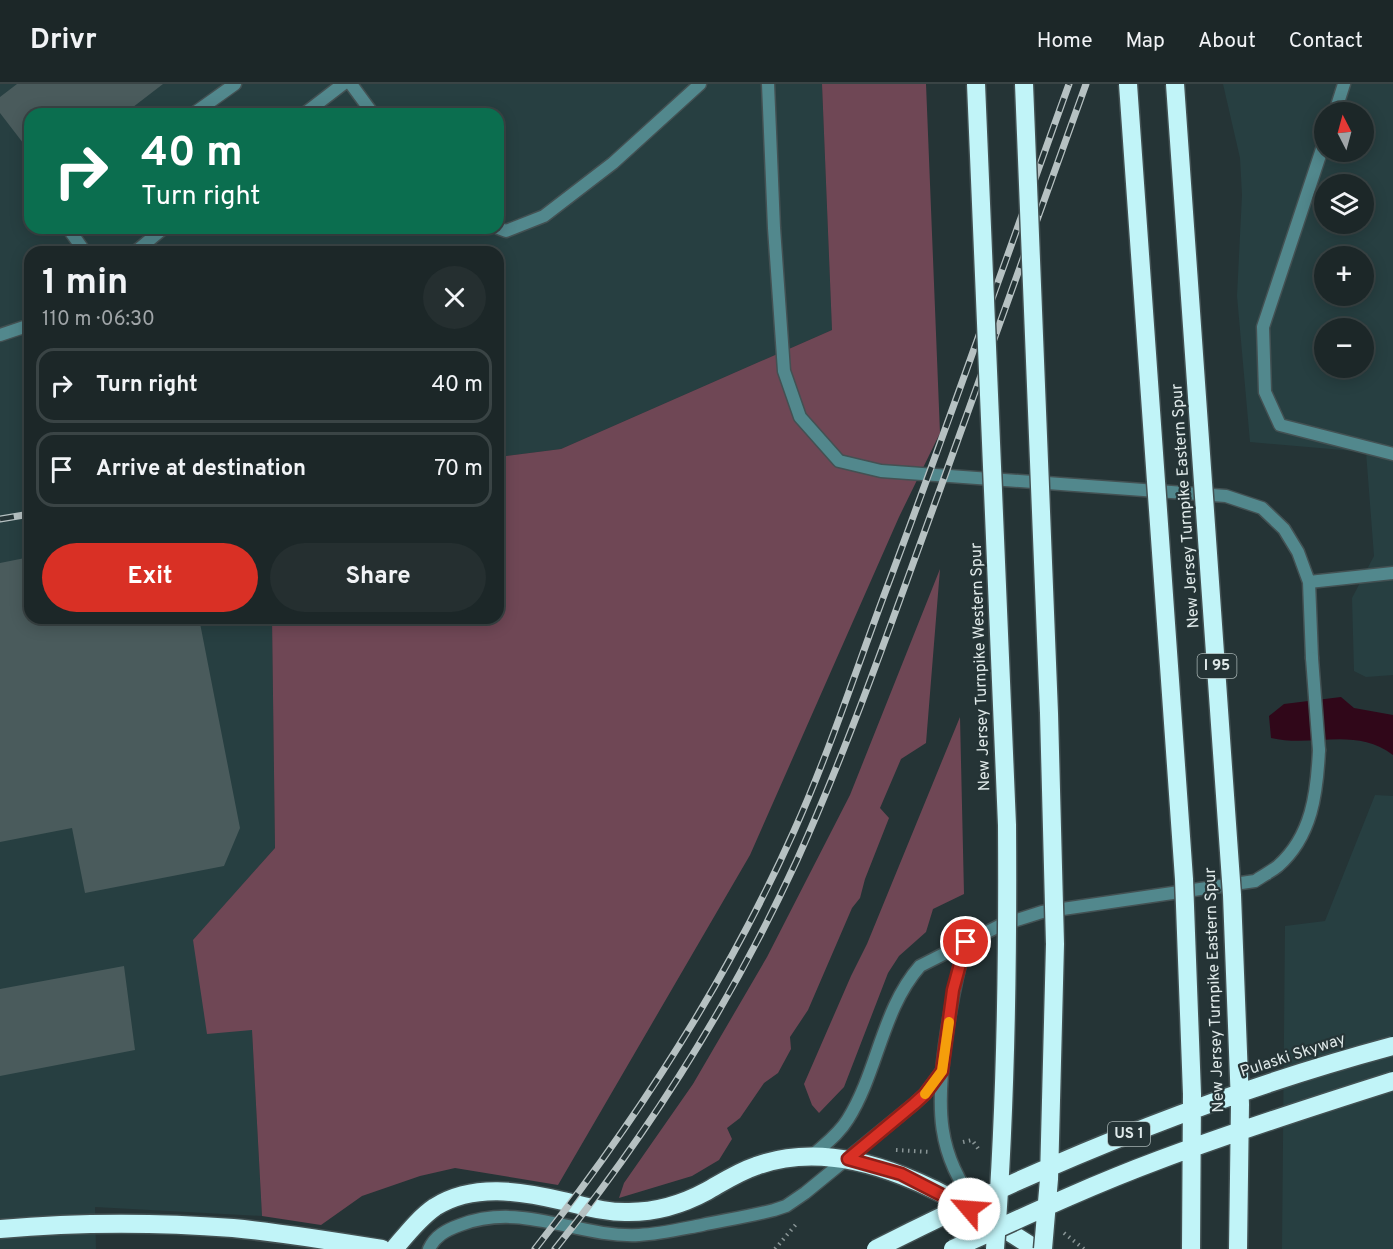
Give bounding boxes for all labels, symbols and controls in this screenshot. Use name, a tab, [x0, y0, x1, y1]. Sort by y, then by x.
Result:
text: Drivr	[30, 23, 97, 59]
text: Home	[1037, 28, 1093, 55]
text: Map	[1126, 28, 1165, 55]
text: About	[1198, 28, 1256, 55]
text: Contact	[1289, 28, 1363, 55]
north arrow	[1314, 102, 1374, 162]
map controls	[1314, 102, 1374, 378]
text: 40 m	[141, 128, 243, 181]
icon: right	[42, 132, 120, 210]
button: layers	[1314, 174, 1374, 234]
text: Turn right	[141, 180, 260, 214]
button: +	[1314, 246, 1374, 306]
text: 1 min	[42, 261, 128, 307]
button: close	[423, 266, 486, 329]
text: 110 m · 06:30	[42, 307, 155, 333]
button: −	[1314, 318, 1374, 378]
icon: right	[45, 369, 78, 402]
text: Turn right	[96, 372, 198, 399]
text: 40 m	[431, 372, 483, 399]
street label: New Jersey Turnpike Eastern Spur	[1167, 383, 1205, 629]
icon: arrive	[45, 453, 78, 486]
text: Arrive at destination	[96, 456, 306, 483]
text: 70 m	[434, 456, 483, 483]
street label: New Jersey Turnpike Western Spur	[967, 542, 995, 792]
button: Exit	[42, 543, 258, 612]
button: Share	[270, 543, 486, 612]
road number: I 95	[1198, 654, 1236, 678]
street label: New Jersey Turnpike Eastern Spur	[1201, 867, 1229, 1113]
pin	[940, 916, 991, 967]
icon: arrive	[949, 925, 982, 958]
street label: Pulaski Skyway	[1238, 1030, 1348, 1082]
road number: US 1	[1108, 1122, 1150, 1146]
position arrow	[937, 1177, 1001, 1241]

